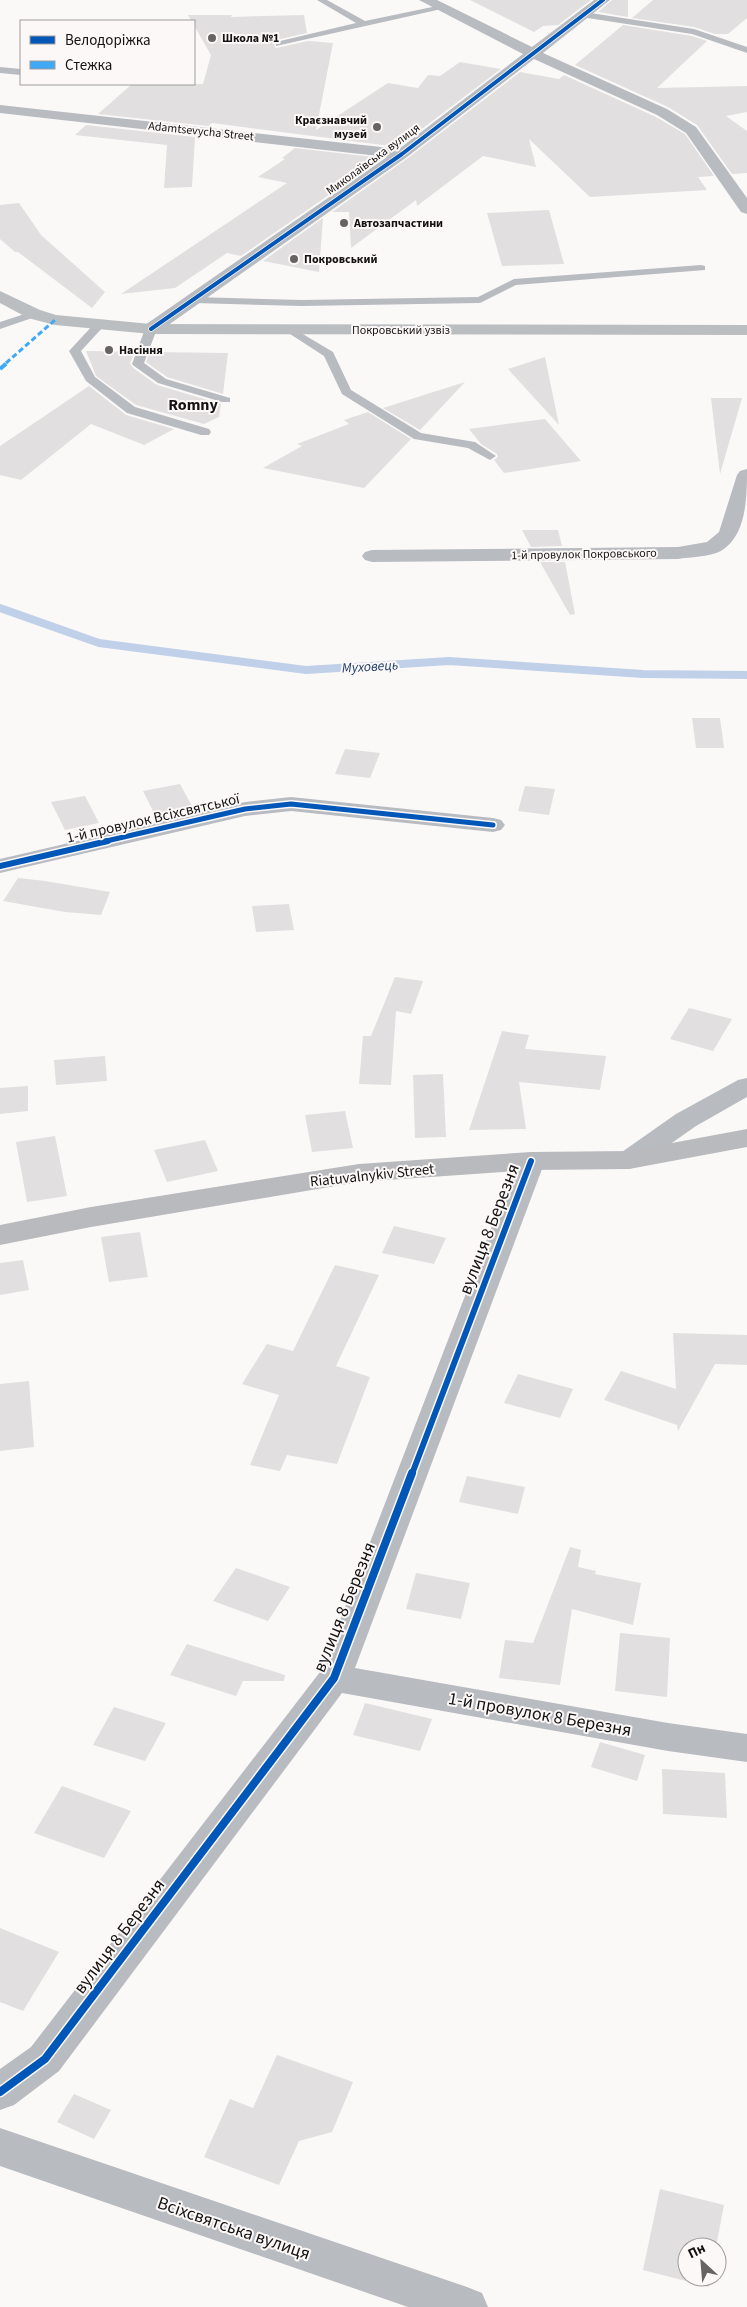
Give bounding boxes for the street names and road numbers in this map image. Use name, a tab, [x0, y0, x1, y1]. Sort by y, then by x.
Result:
street label: Adamtsevycha Street	[147, 118, 254, 145]
street label: Миколаївська вулиця	[323, 119, 424, 199]
street label: Покровський узвіз	[352, 322, 450, 339]
street label: 1-й провулок Покровського	[511, 545, 657, 564]
street label: 1-й провулок Всіхсвятської	[64, 788, 243, 849]
street label: Riatuvalnykiv Street	[309, 1159, 435, 1192]
street label: вулиця 8 Березня	[453, 1160, 526, 1298]
street label: вулиця 8 Березня	[307, 1538, 382, 1676]
street label: 1-й провулок 8 Березня	[446, 1686, 633, 1743]
street label: вулиця 8 Березня	[68, 1874, 171, 1999]
street label: Всіхсвятська вулиця	[154, 2191, 314, 2266]

